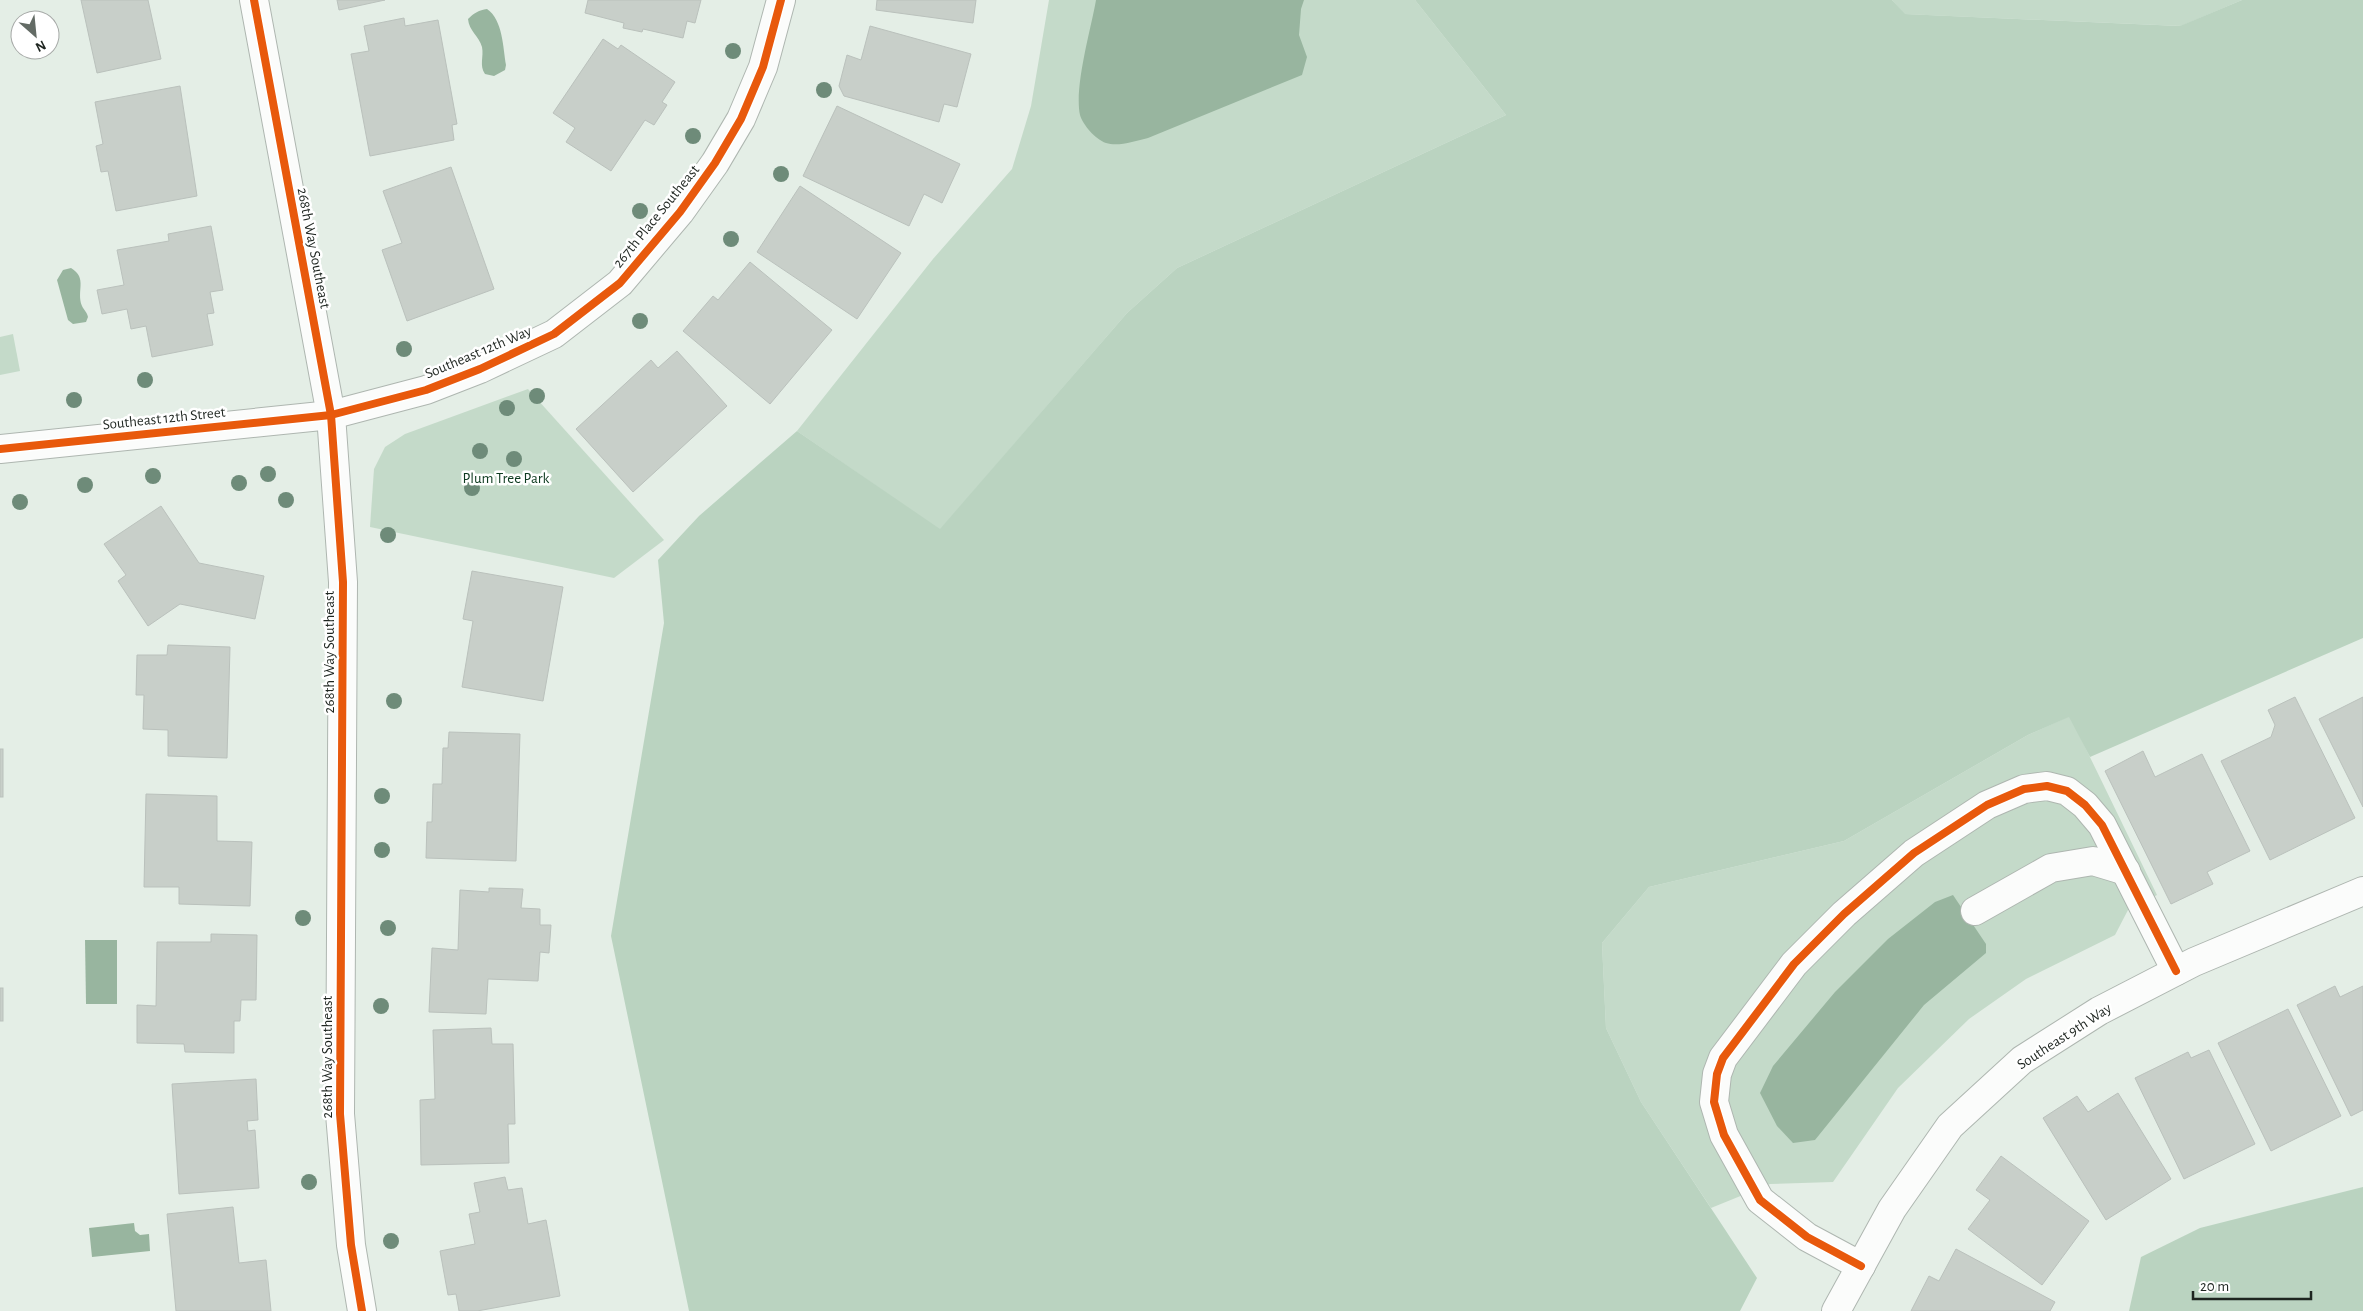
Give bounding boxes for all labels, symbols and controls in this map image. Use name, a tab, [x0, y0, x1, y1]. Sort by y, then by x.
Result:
north arrow	[10, 10, 60, 60]
text: N	[33, 37, 48, 54]
street label: 267th Place Southeast	[610, 162, 702, 271]
street label: 268th Way Southeast	[294, 186, 333, 310]
street label: Southeast 12th Way	[423, 323, 534, 382]
street label: Southeast 12th Street	[102, 405, 226, 432]
park label: Plum Tree Park	[463, 471, 550, 486]
street label: 268th Way Southeast	[322, 590, 337, 713]
street label: 268th Way Southeast	[320, 995, 335, 1118]
street label: Southeast 9th Way	[2015, 1000, 2115, 1072]
scale bar	[2193, 1268, 2310, 1300]
text: 20 m	[2200, 1279, 2229, 1294]

